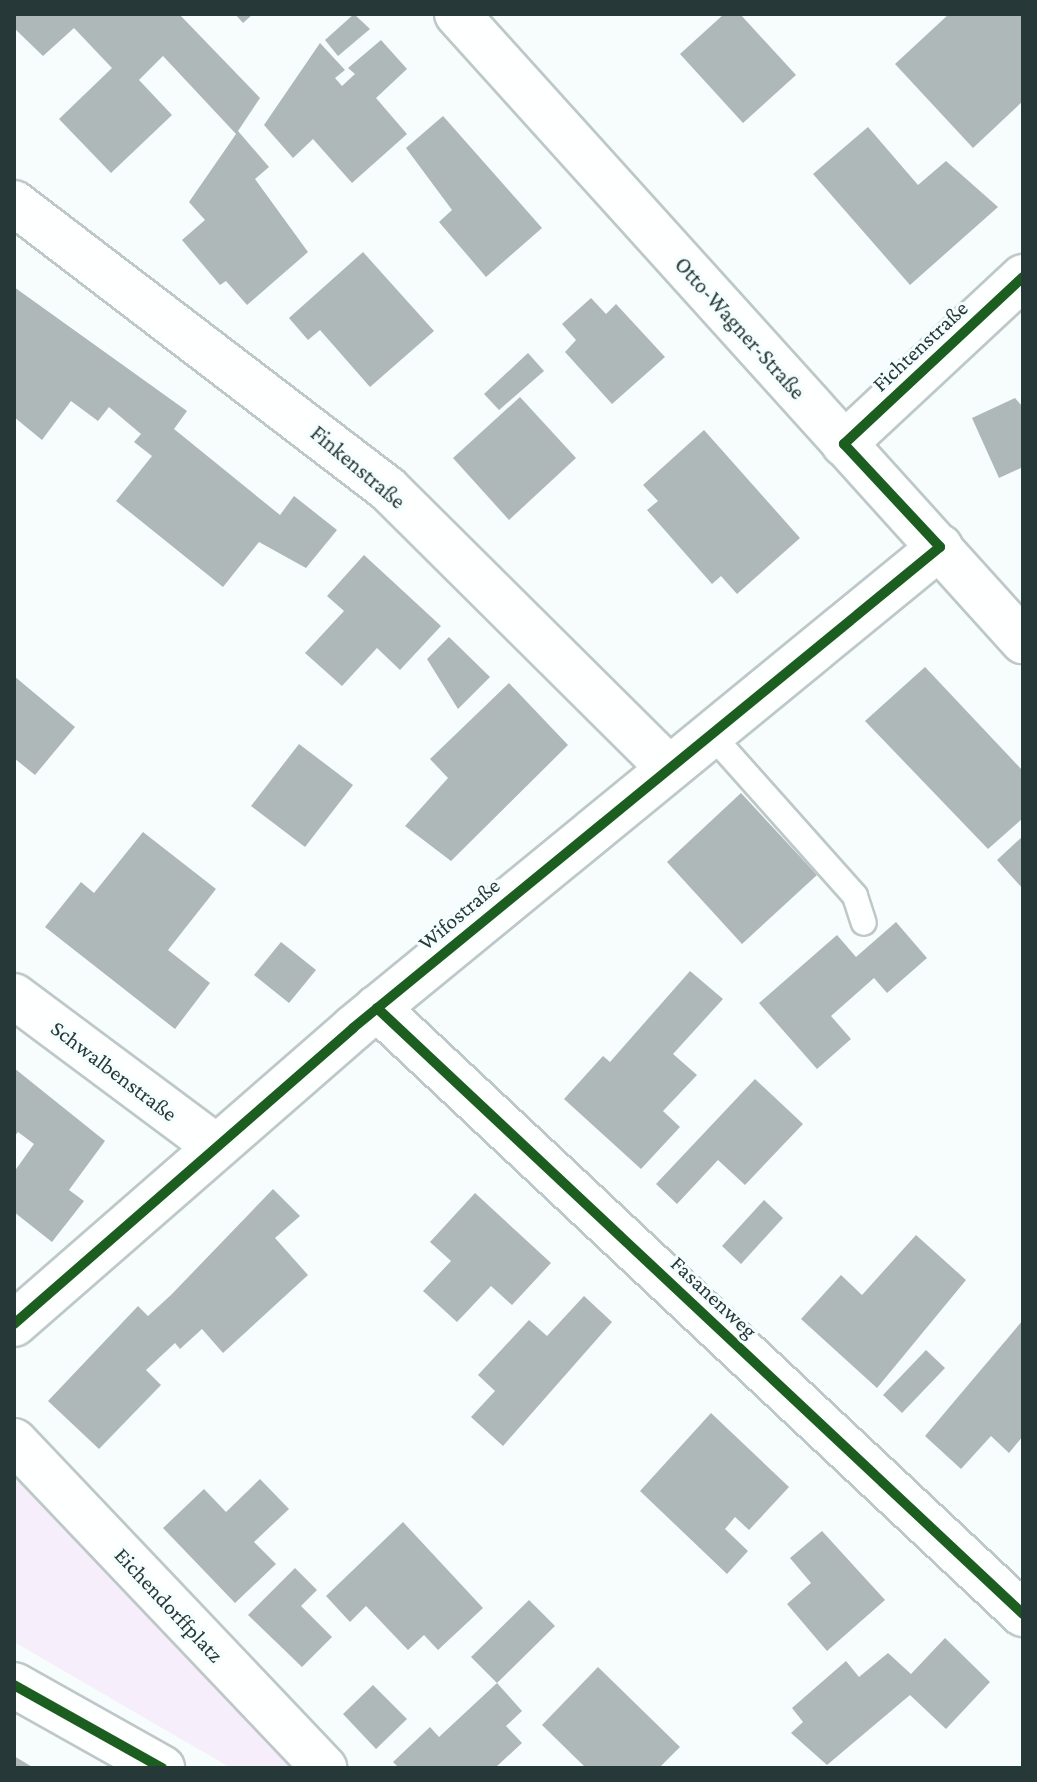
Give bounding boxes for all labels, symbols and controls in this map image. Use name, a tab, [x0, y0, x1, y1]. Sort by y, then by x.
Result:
street label: Otto-Wagner-Straße	[669, 251, 811, 405]
street label: Fichtenstraße	[867, 295, 973, 397]
street label: Finkenstraße	[305, 420, 411, 514]
street label: Wifostraße	[413, 872, 505, 956]
street label: Schwalbenstraße	[46, 1015, 182, 1127]
street label: Fasanenweg	[665, 1250, 763, 1344]
street label: Eichendorffplatz	[109, 1542, 229, 1668]

